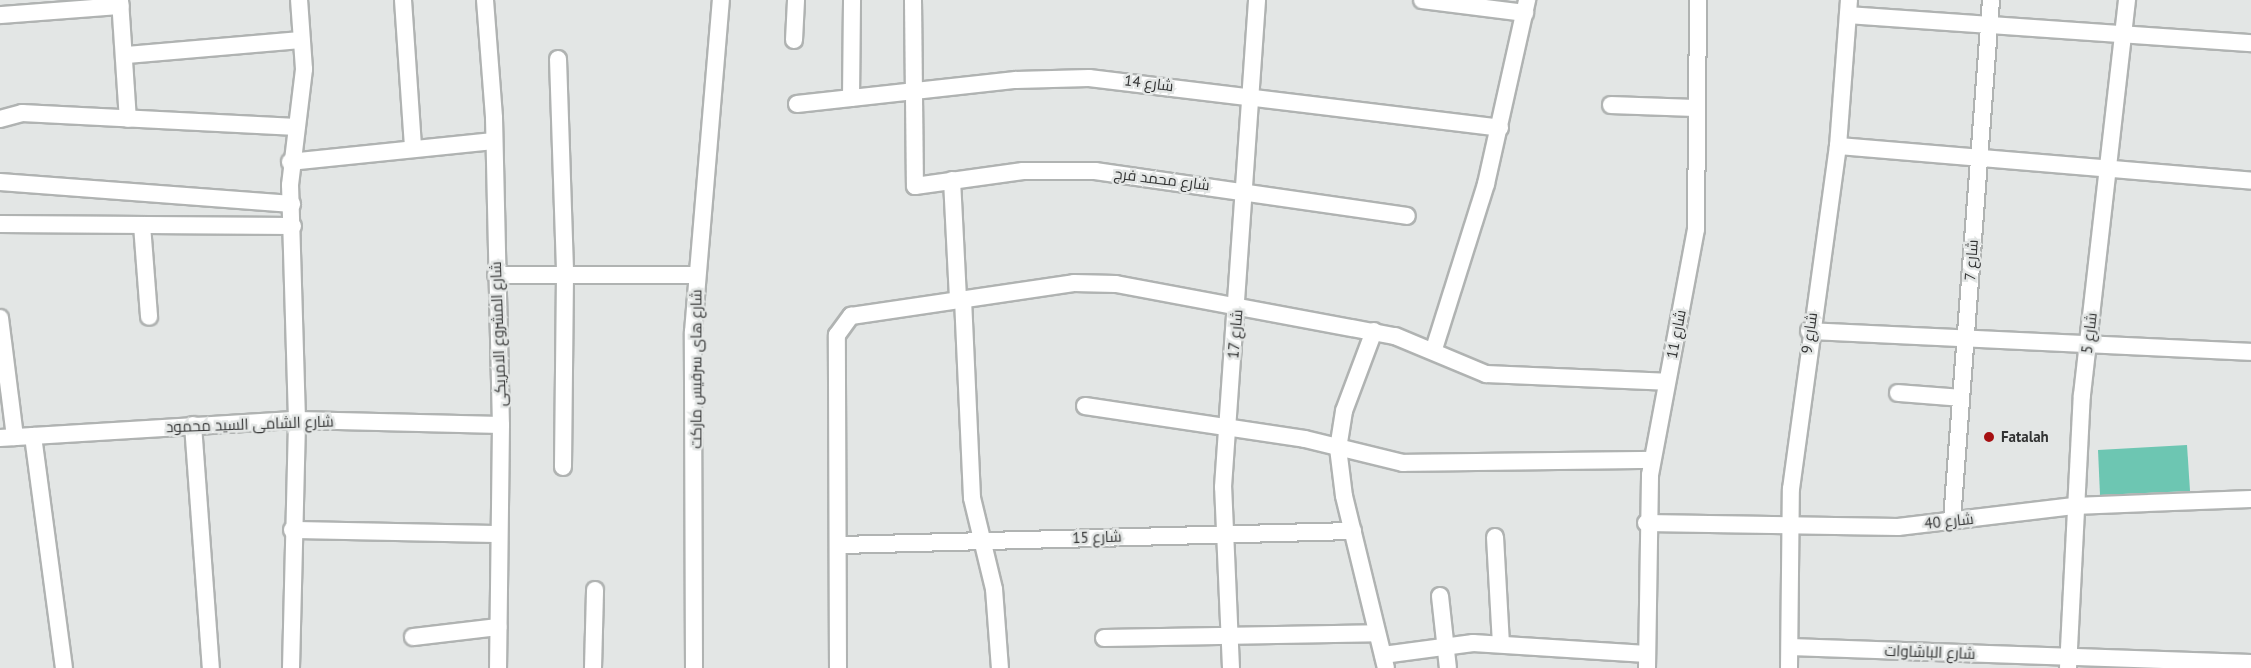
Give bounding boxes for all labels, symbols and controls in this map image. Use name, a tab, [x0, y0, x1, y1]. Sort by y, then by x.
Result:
street label: شارع 14	[1123, 71, 1175, 95]
street label: شارع محمد فرج	[1113, 164, 1211, 194]
street label: شارع 7	[1961, 239, 1981, 281]
street label: شارع المشروع الامريكى	[486, 261, 510, 407]
street label: شارع هاى سرفيس ماركت	[687, 289, 705, 449]
street label: شارع 11	[1662, 308, 1690, 360]
street label: شارع 17	[1224, 309, 1246, 359]
street label: شارع 9	[1797, 311, 1821, 355]
street label: شارع 5	[2078, 311, 2100, 355]
street label: شارع الشامى السيد محمود	[166, 412, 334, 436]
place label: Fatalah	[2001, 428, 2049, 446]
marker: Fatalah	[1982, 430, 1996, 444]
street label: شارع 40	[1923, 509, 1975, 533]
street label: شارع 15	[1072, 527, 1122, 547]
street label: شارع الباشاوات	[1884, 641, 1976, 663]

